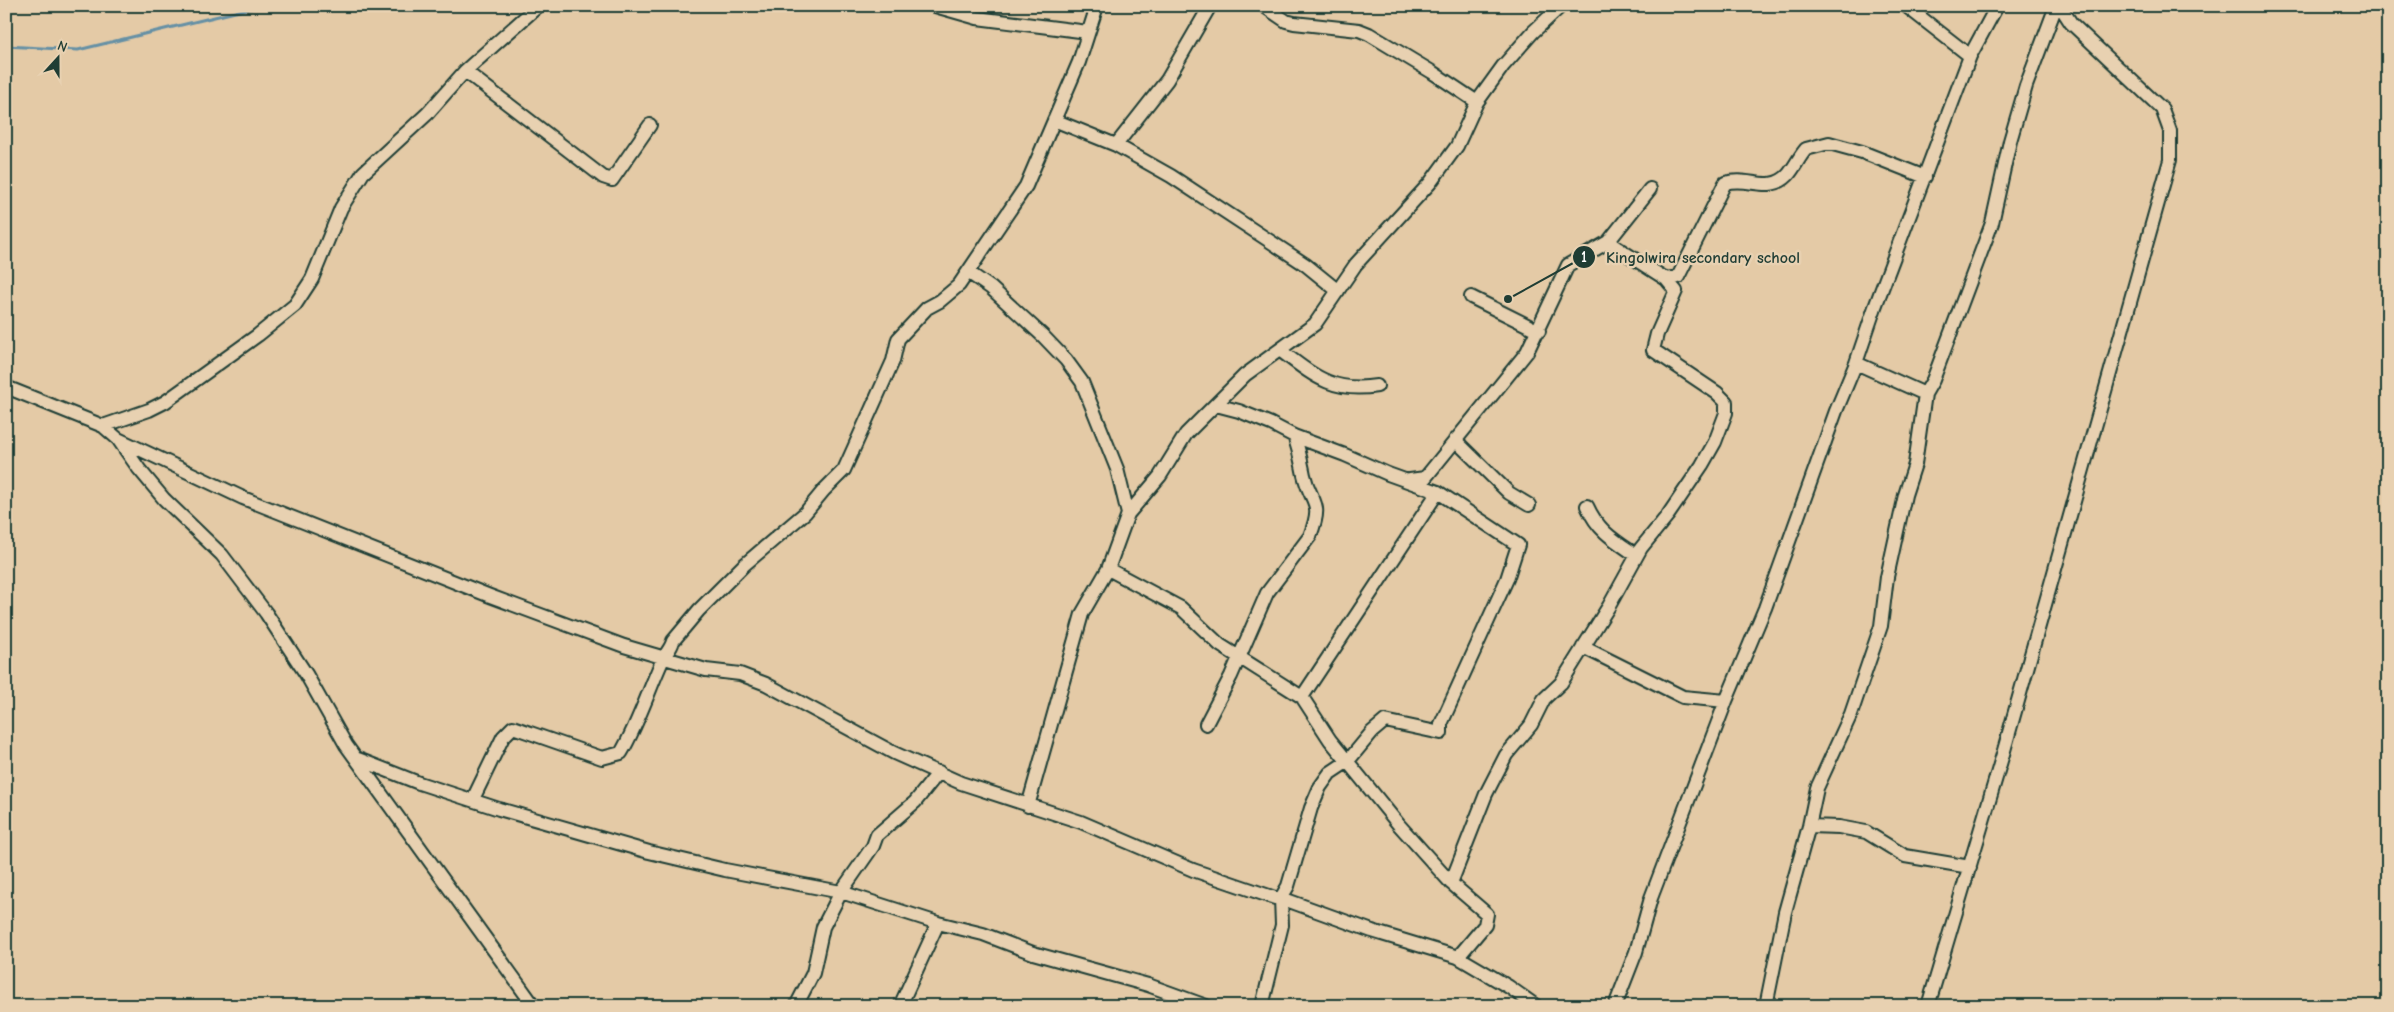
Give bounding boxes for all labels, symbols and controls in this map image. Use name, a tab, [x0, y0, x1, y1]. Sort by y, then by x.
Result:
north arrow	[32, 32, 82, 82]
text: N	[55, 37, 70, 56]
callout: Kingolwira secondary school	[1571, 242, 1810, 273]
text: 1	[1581, 248, 1587, 266]
text: Kingolwira secondary school	[1606, 249, 1800, 267]

